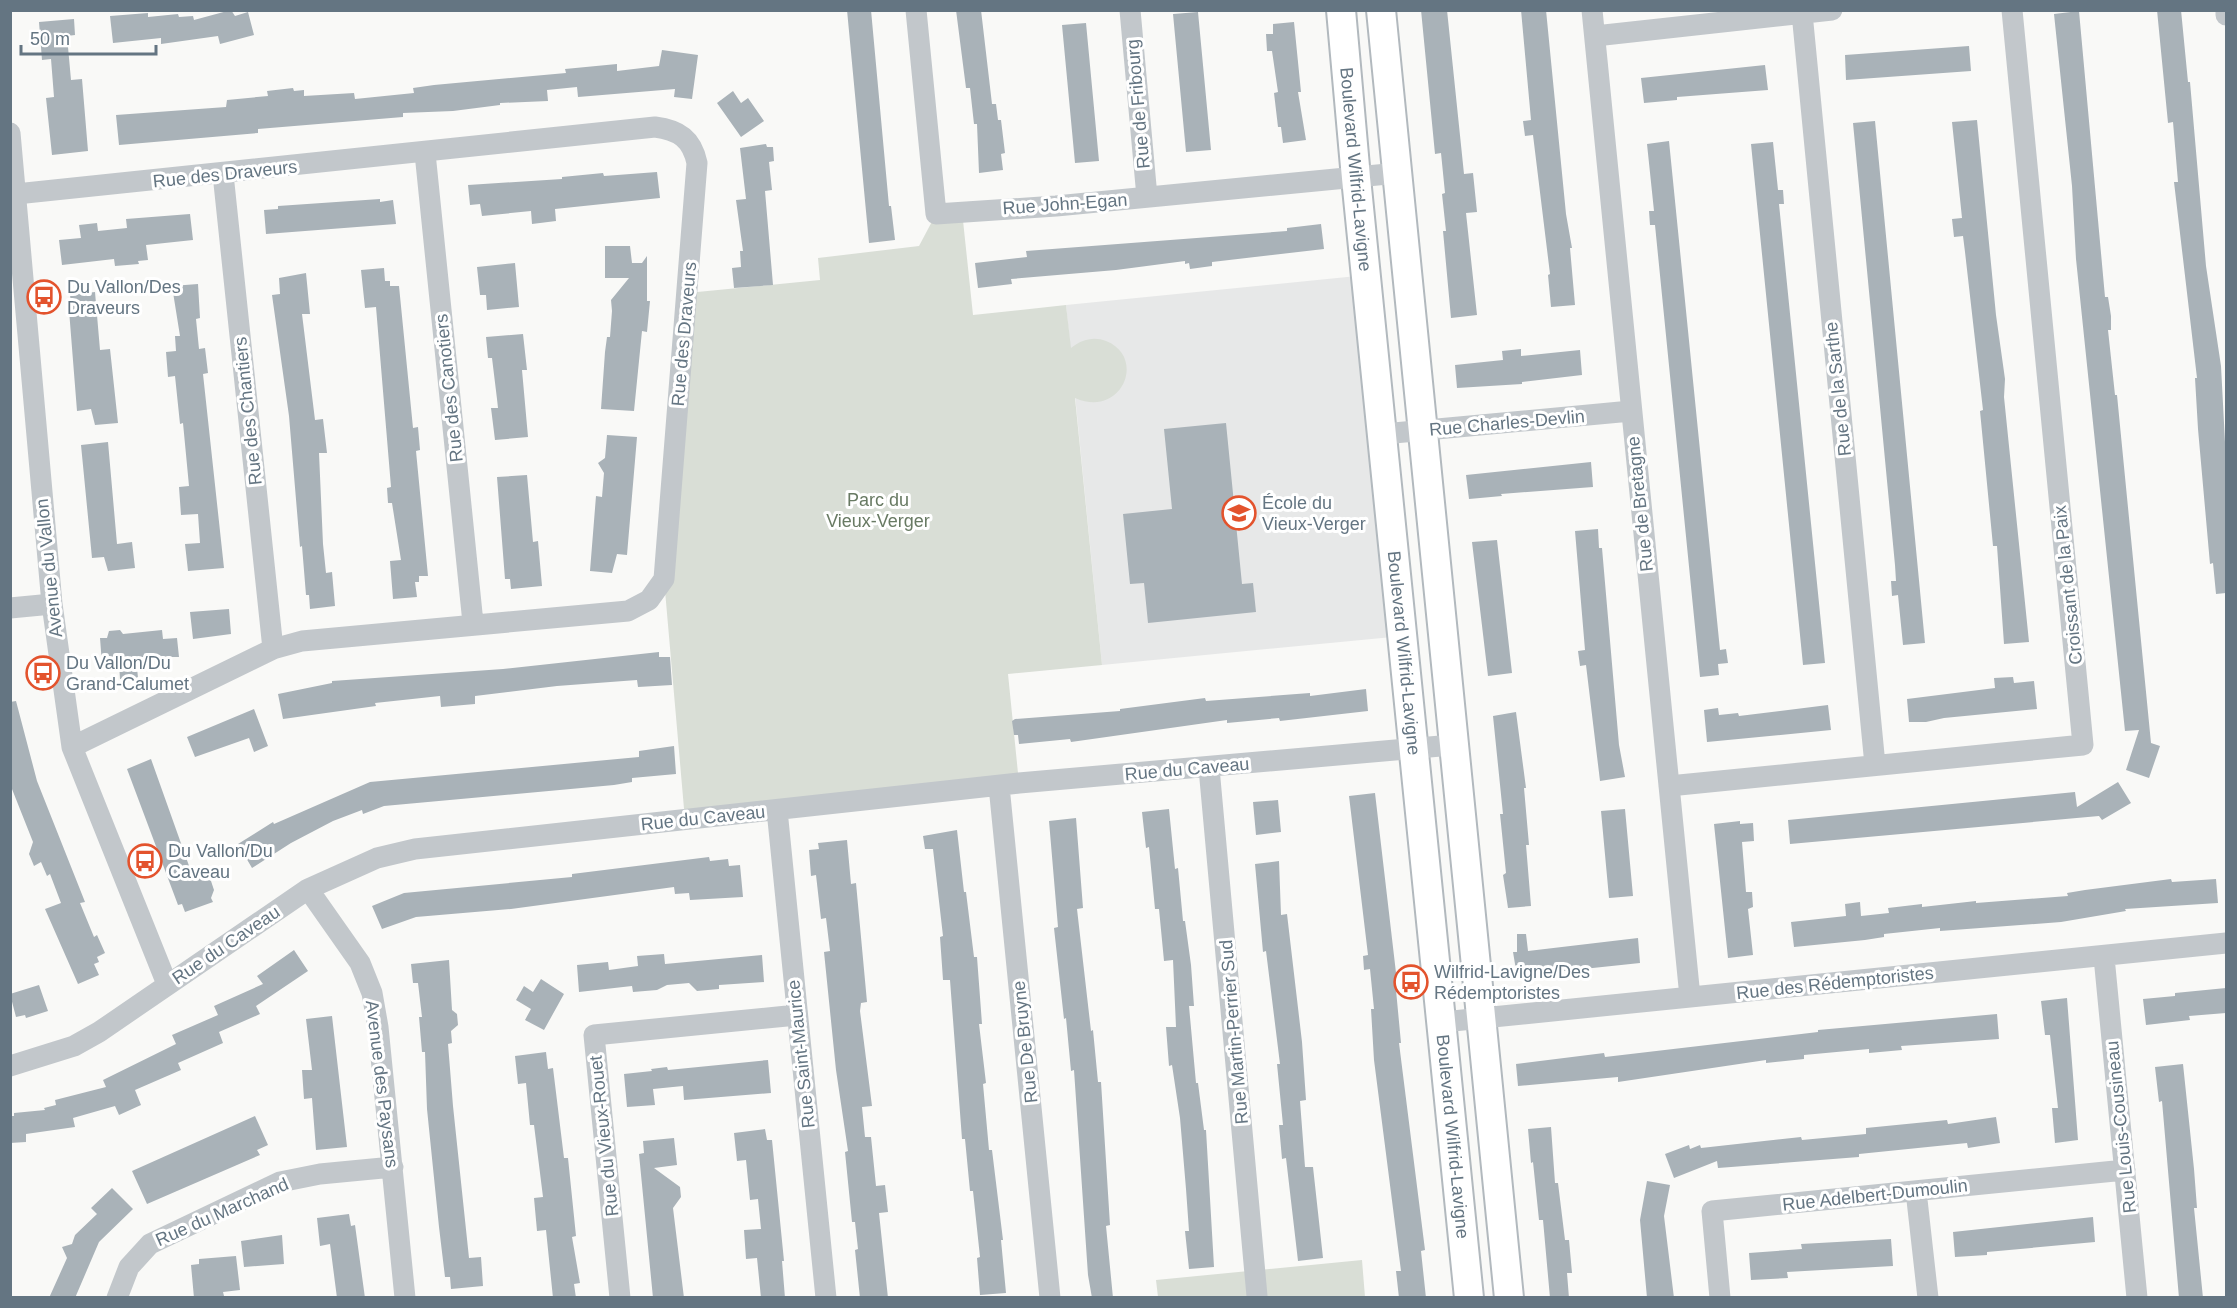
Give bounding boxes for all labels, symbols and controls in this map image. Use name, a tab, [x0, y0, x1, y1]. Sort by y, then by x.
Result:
scale bar	[21, 18, 156, 56]
text: 50 m	[30, 29, 70, 49]
street label: Rue de Fribourg	[1122, 38, 1154, 170]
street label: Boulevard Wilfrid-Lavigne	[1336, 66, 1375, 272]
street label: Rue des Draveurs	[152, 156, 298, 192]
street label: Rue John-Egan	[1002, 190, 1128, 218]
street label: Rue des Draveurs	[668, 261, 700, 407]
place label: Du Vallon/Des Draveurs	[67, 277, 181, 318]
bus stop icon: Du Vallon/Des Draveurs	[26, 279, 62, 315]
street label: Rue des Canotiers	[431, 313, 467, 463]
street label: Rue de la Sarthe	[1821, 321, 1855, 457]
street label: Rue des Chantiers	[230, 336, 266, 486]
street label: Rue Charles-Devlin	[1428, 406, 1586, 440]
street label: Rue de Bretagne	[1623, 435, 1657, 573]
park label: Parc du Vieux-Verger	[826, 490, 930, 531]
place label: École du Vieux-Verger	[1262, 493, 1366, 534]
school or university icon: École du Vieux-Verger	[1221, 495, 1257, 531]
street label: Avenue du Vallon	[32, 498, 66, 638]
street label: Croissant de la Paix	[2050, 504, 2086, 666]
street label: Boulevard Wilfrid-Lavigne	[1384, 550, 1424, 756]
place label: Du Vallon/Du Grand-Calumet	[66, 653, 189, 694]
bus stop icon: Du Vallon/Du Grand-Calumet	[25, 655, 61, 691]
street label: Rue du Caveau	[1124, 754, 1250, 784]
street label: Rue du Caveau	[640, 802, 766, 834]
place label: Du Vallon/Du Caveau	[168, 841, 273, 882]
bus stop icon: Du Vallon/Du Caveau	[127, 843, 163, 879]
street label: Rue du Caveau	[169, 902, 283, 988]
street label: Rue Martin-Perrier Sud	[1216, 939, 1252, 1125]
place label: Wilfrid-Lavigne/Des Rédemptoristes	[1434, 962, 1590, 1003]
street label: Rue des Rédemptoristes	[1735, 963, 1935, 1003]
bus stop icon: Wilfrid-Lavigne/Des Rédemptoristes	[1393, 964, 1429, 1000]
street label: Rue Saint-Maurice	[783, 979, 819, 1129]
street label: Rue De Bruyne	[1009, 980, 1041, 1104]
street label: Avenue des Paysans	[362, 999, 402, 1169]
street label: Boulevard Wilfrid-Lavigne	[1432, 1033, 1473, 1240]
street label: Rue Louis-Cousineau	[2102, 1040, 2140, 1214]
street label: Rue du Vieux-Rouet	[586, 1055, 622, 1217]
street label: Rue du Marchand	[153, 1174, 291, 1250]
street label: Rue Adelbert-Dumoulin	[1781, 1175, 1969, 1215]

